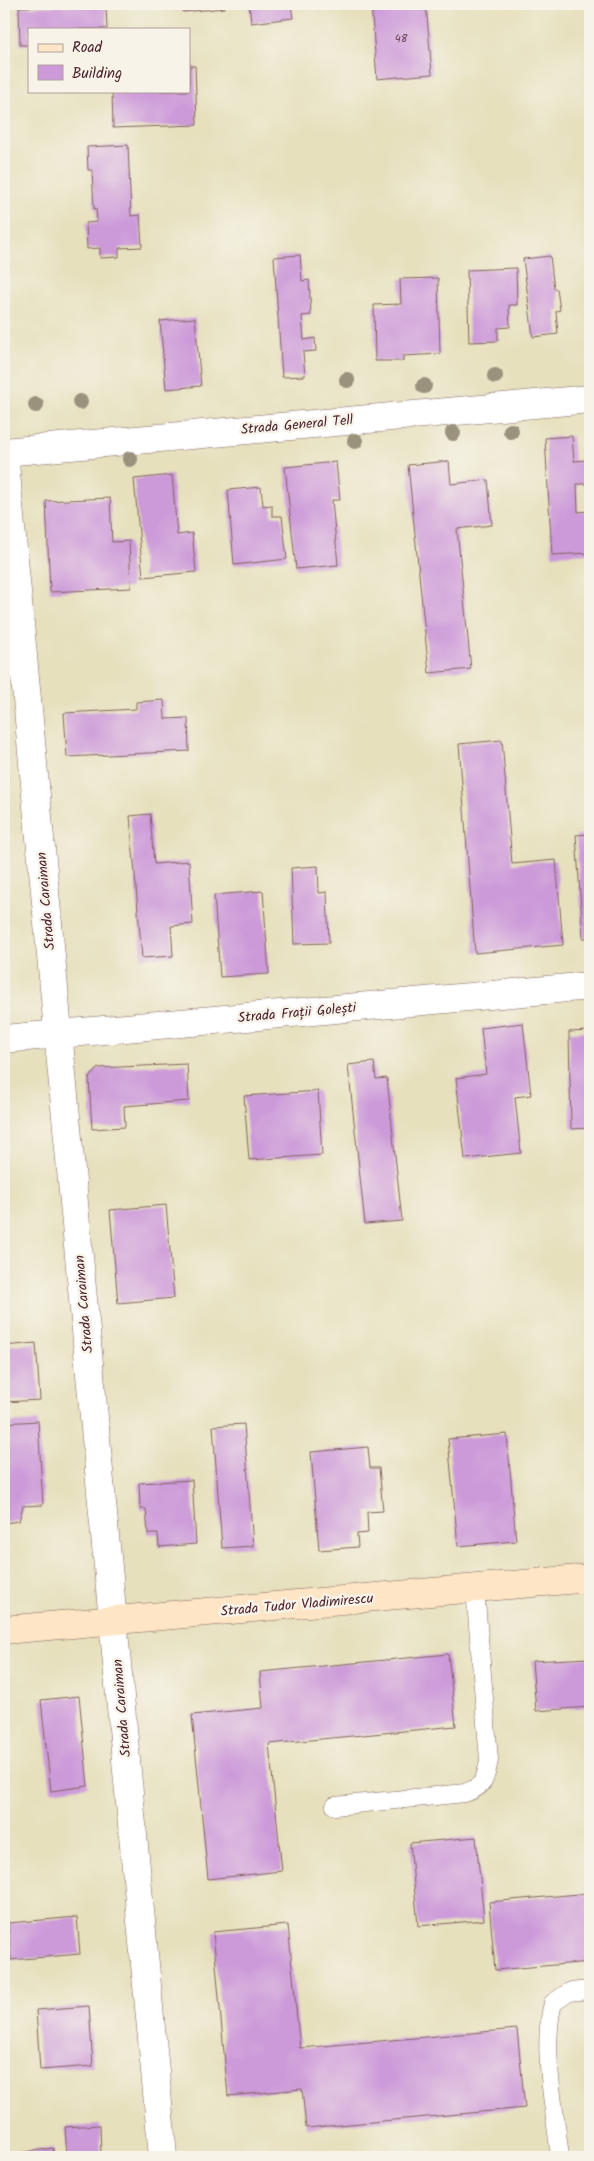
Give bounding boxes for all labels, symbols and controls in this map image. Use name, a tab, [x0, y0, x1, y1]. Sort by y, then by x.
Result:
legend	[28, 28, 190, 92]
house number: 48	[395, 30, 408, 48]
text: Road	[72, 36, 103, 60]
text: Building	[72, 62, 122, 86]
street label: Strada General Tell	[240, 409, 355, 441]
street label: Strada Caraiman	[31, 851, 61, 951]
street label: Strada Frații Golești	[237, 997, 358, 1029]
street label: Strada Caraiman	[69, 1254, 99, 1354]
street label: Strada Tudor Vladimirescu	[220, 1587, 374, 1623]
street label: Strada Caraiman	[107, 1658, 137, 1758]

